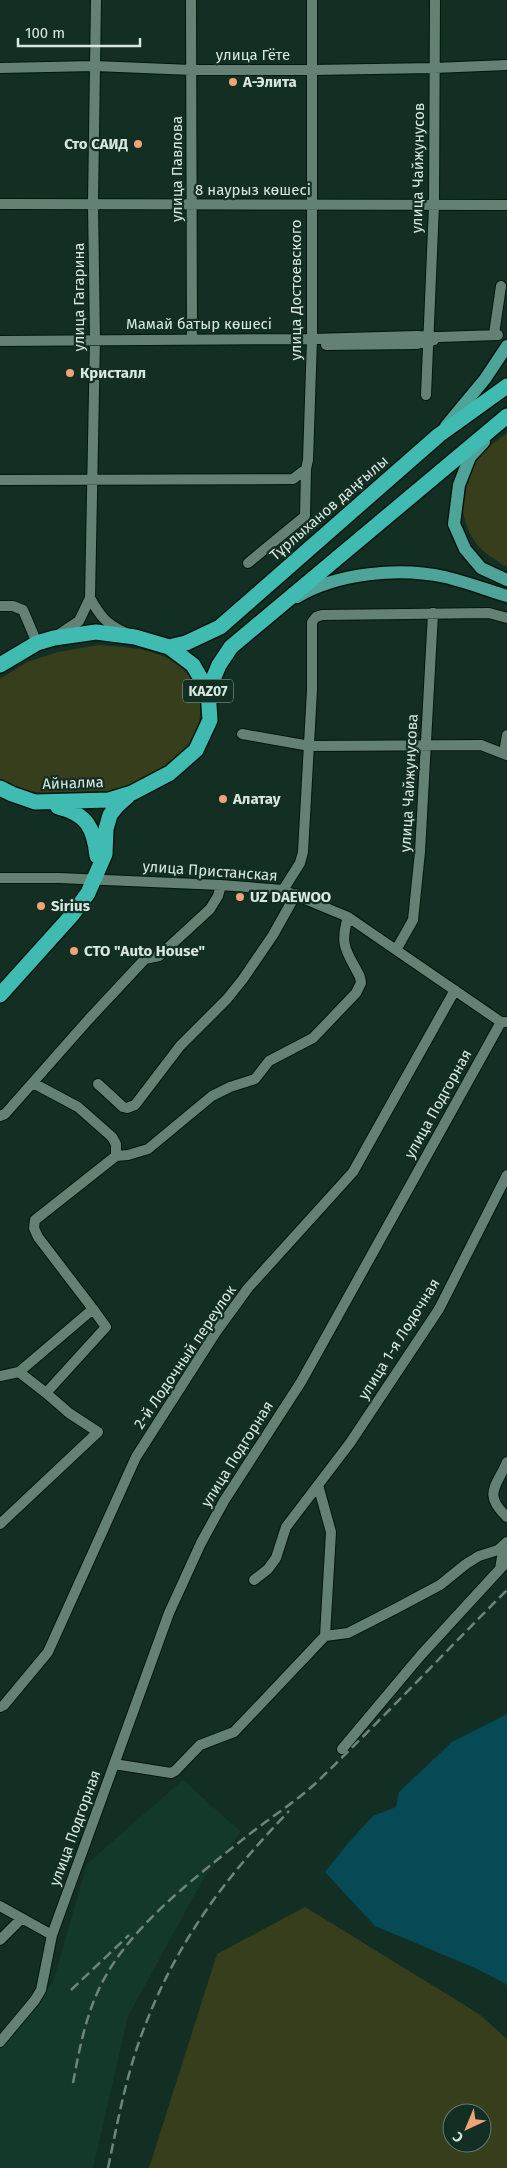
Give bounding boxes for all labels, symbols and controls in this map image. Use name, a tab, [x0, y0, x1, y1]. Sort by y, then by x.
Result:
scale bar	[18, 15, 140, 47]
text: 100 m	[25, 24, 65, 42]
street label: улица Гёте	[216, 46, 290, 64]
place label: А-Элита	[242, 73, 297, 91]
marker: А-Элита	[227, 76, 239, 88]
street label: улица Чайжунусов	[408, 103, 428, 233]
street label: улица Павлова	[168, 116, 186, 222]
place label: Сто САИД	[64, 135, 129, 153]
marker: Сто САИД	[132, 138, 144, 150]
street label: 8 наурыз көшесі	[195, 181, 311, 199]
street label: улица Достоевского	[287, 220, 305, 361]
street label: улица Гагарина	[70, 242, 88, 352]
street label: Мамай батыр көшесі	[126, 315, 272, 333]
place label: Кристалл	[80, 364, 146, 382]
marker: Кристалл	[64, 367, 76, 379]
street label: Тұрлыханов даңғылы	[266, 452, 392, 564]
road number: KAZ07	[183, 679, 233, 702]
street label: улица Чайжунусова	[396, 713, 422, 853]
street label: Айналма	[42, 773, 104, 793]
place label: Алатау	[232, 790, 281, 808]
marker: Алатау	[217, 793, 229, 805]
street label: улица Пристанская	[142, 857, 278, 885]
place label: UZ DAEWOO	[250, 888, 331, 906]
marker: UZ DAEWOO	[234, 891, 246, 903]
place label: Sirius	[51, 897, 90, 915]
marker: Sirius	[35, 900, 47, 912]
place label: СТО "Auto House"	[84, 942, 205, 960]
marker: СТО "Auto House"	[68, 945, 80, 957]
street label: улица Подгорная	[401, 1046, 475, 1162]
street label: улица 1-я Лодочная	[354, 1275, 444, 1403]
street label: 2-й Лодочный переулок	[130, 1281, 240, 1432]
street label: улица Подгорная	[197, 1398, 277, 1510]
street label: улица Подгорная	[46, 1768, 104, 1888]
north arrow	[442, 2103, 492, 2153]
text: С	[450, 2128, 467, 2146]

